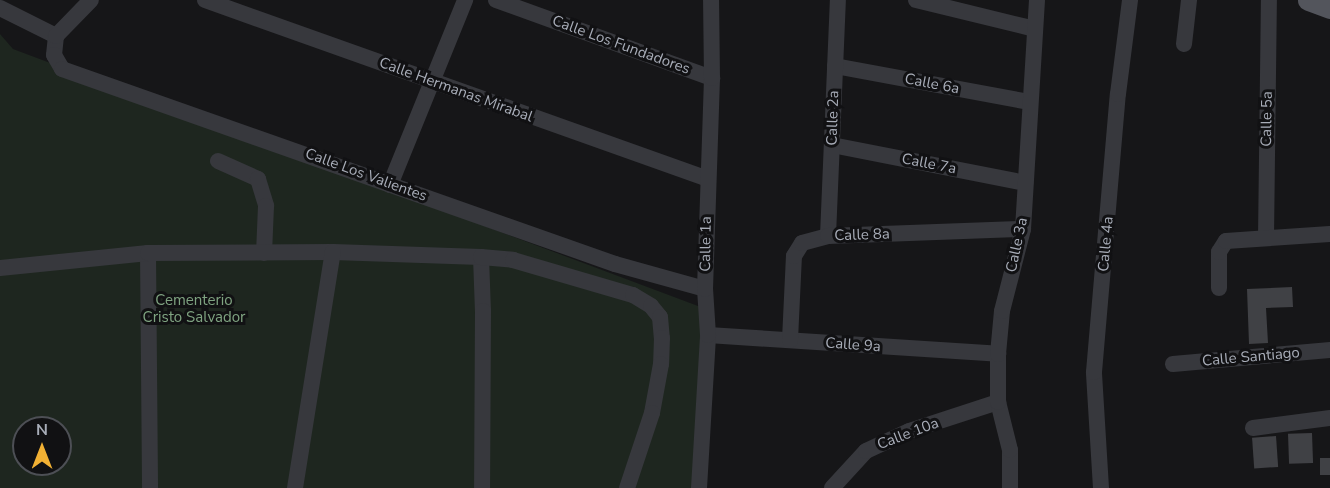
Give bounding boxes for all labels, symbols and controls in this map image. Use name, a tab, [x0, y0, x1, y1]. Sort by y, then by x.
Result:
street label: Calle Los Fundadores	[550, 12, 692, 78]
street label: Calle Hermanas Mirabal	[377, 54, 535, 126]
street label: Calle 6a	[903, 70, 961, 98]
street label: Calle 2a	[823, 90, 843, 146]
street label: Calle 5a	[1258, 91, 1276, 147]
street label: Calle Los Valientes	[303, 145, 429, 205]
street label: Calle 7a	[900, 150, 958, 178]
street label: Calle 1a	[697, 216, 715, 272]
street label: Calle 3a	[1002, 216, 1032, 274]
street label: Calle 4a	[1095, 216, 1117, 272]
street label: Calle 8a	[834, 225, 890, 245]
park label: Cementerio Cristo Salvador	[143, 291, 245, 326]
street label: Calle 9a	[825, 334, 881, 356]
street label: Calle Santiago	[1201, 344, 1301, 370]
street label: Calle 10a	[875, 414, 941, 454]
north arrow	[12, 416, 72, 476]
text: N	[36, 419, 48, 441]

